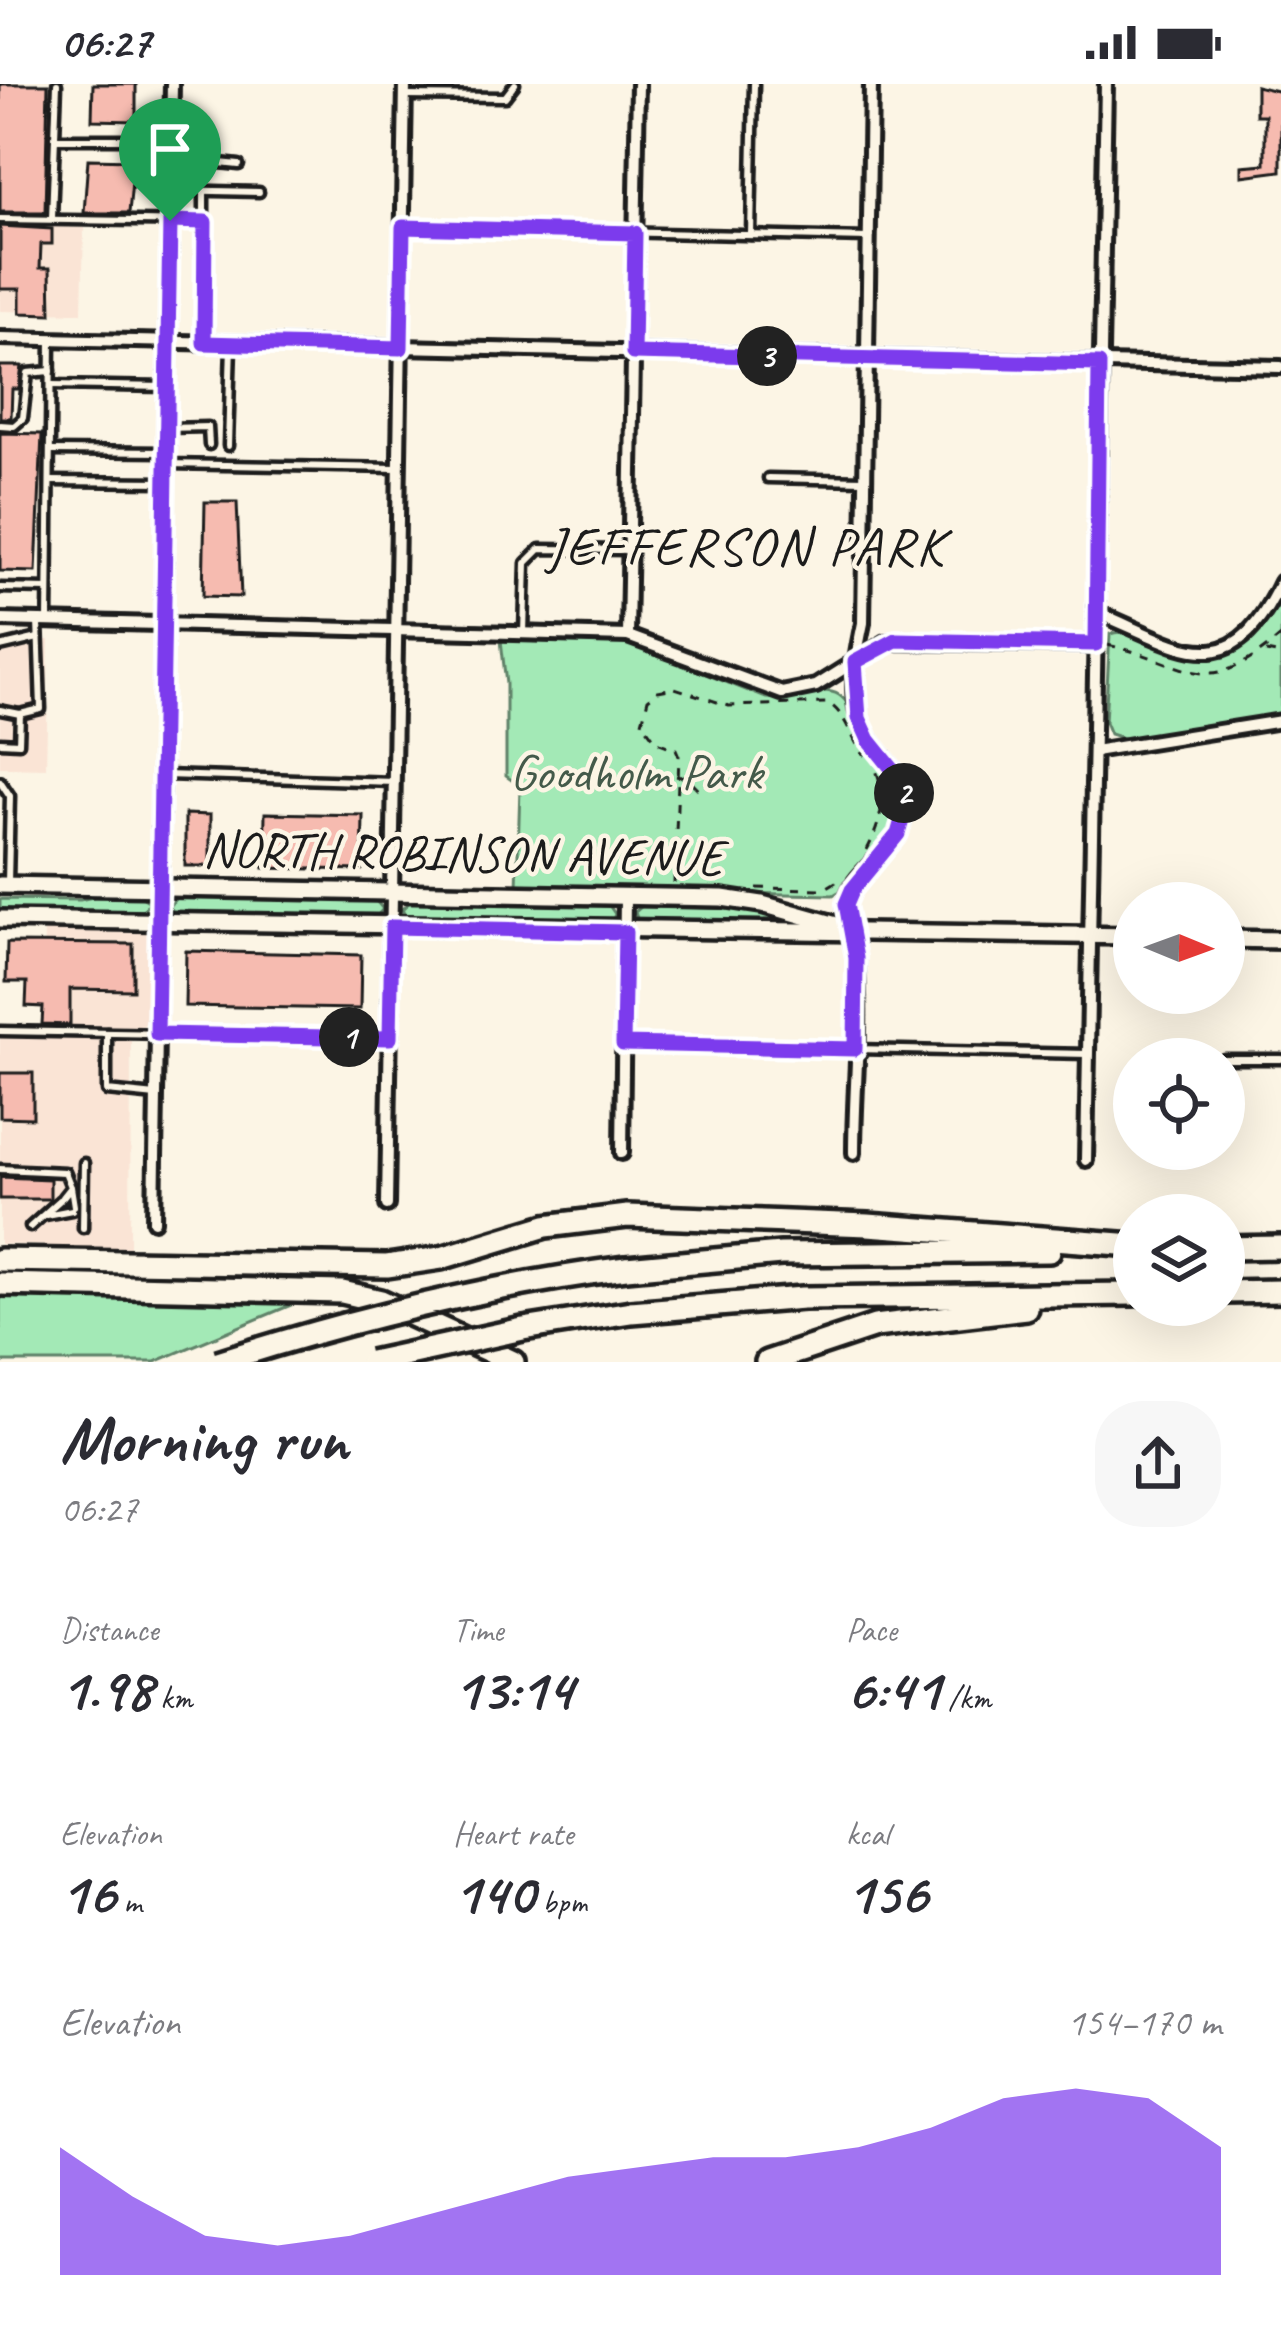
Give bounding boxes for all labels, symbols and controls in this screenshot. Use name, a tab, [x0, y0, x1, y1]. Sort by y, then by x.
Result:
text: 06:27	[60, 14, 151, 71]
pin	[119, 98, 221, 221]
icon: arrive	[137, 116, 203, 182]
pin: 3	[737, 326, 797, 386]
text: 3	[760, 335, 774, 377]
district label: JEFFERSON PARK	[543, 512, 953, 580]
park label: Goodholm Park	[510, 740, 766, 804]
pin: 2	[874, 763, 934, 823]
text: 2	[897, 772, 911, 814]
street label: NORTH ROBINSON AVENUE	[202, 816, 730, 890]
north arrow	[1113, 882, 1245, 1014]
map controls	[1113, 882, 1245, 1326]
pin: 1	[319, 1007, 379, 1067]
text: 1	[342, 1016, 356, 1058]
button: locate	[1113, 1038, 1245, 1170]
button: layers	[1113, 1194, 1245, 1326]
text: Morning run	[60, 1398, 348, 1481]
button: share	[1095, 1401, 1221, 1527]
text: 06:27	[60, 1485, 138, 1534]
text: Distance	[60, 1609, 158, 1651]
text: Time	[453, 1609, 504, 1651]
text: Pace	[846, 1609, 897, 1651]
text: 1.98	[60, 1651, 152, 1727]
text: 13:14	[453, 1651, 573, 1727]
text: 6:41	[846, 1651, 940, 1727]
text: km	[152, 1677, 192, 1719]
text: /km	[940, 1677, 991, 1719]
text: Elevation	[60, 1813, 162, 1855]
text: Heart rate	[453, 1813, 573, 1855]
text: kcal	[846, 1813, 890, 1855]
text: 16	[60, 1855, 115, 1931]
text: 140	[453, 1855, 534, 1931]
text: 156	[846, 1855, 927, 1931]
text: m	[115, 1881, 142, 1923]
text: bpm	[534, 1881, 587, 1923]
text: Elevation	[60, 1998, 180, 2047]
text: 154–170 m	[1067, 1998, 1221, 2047]

